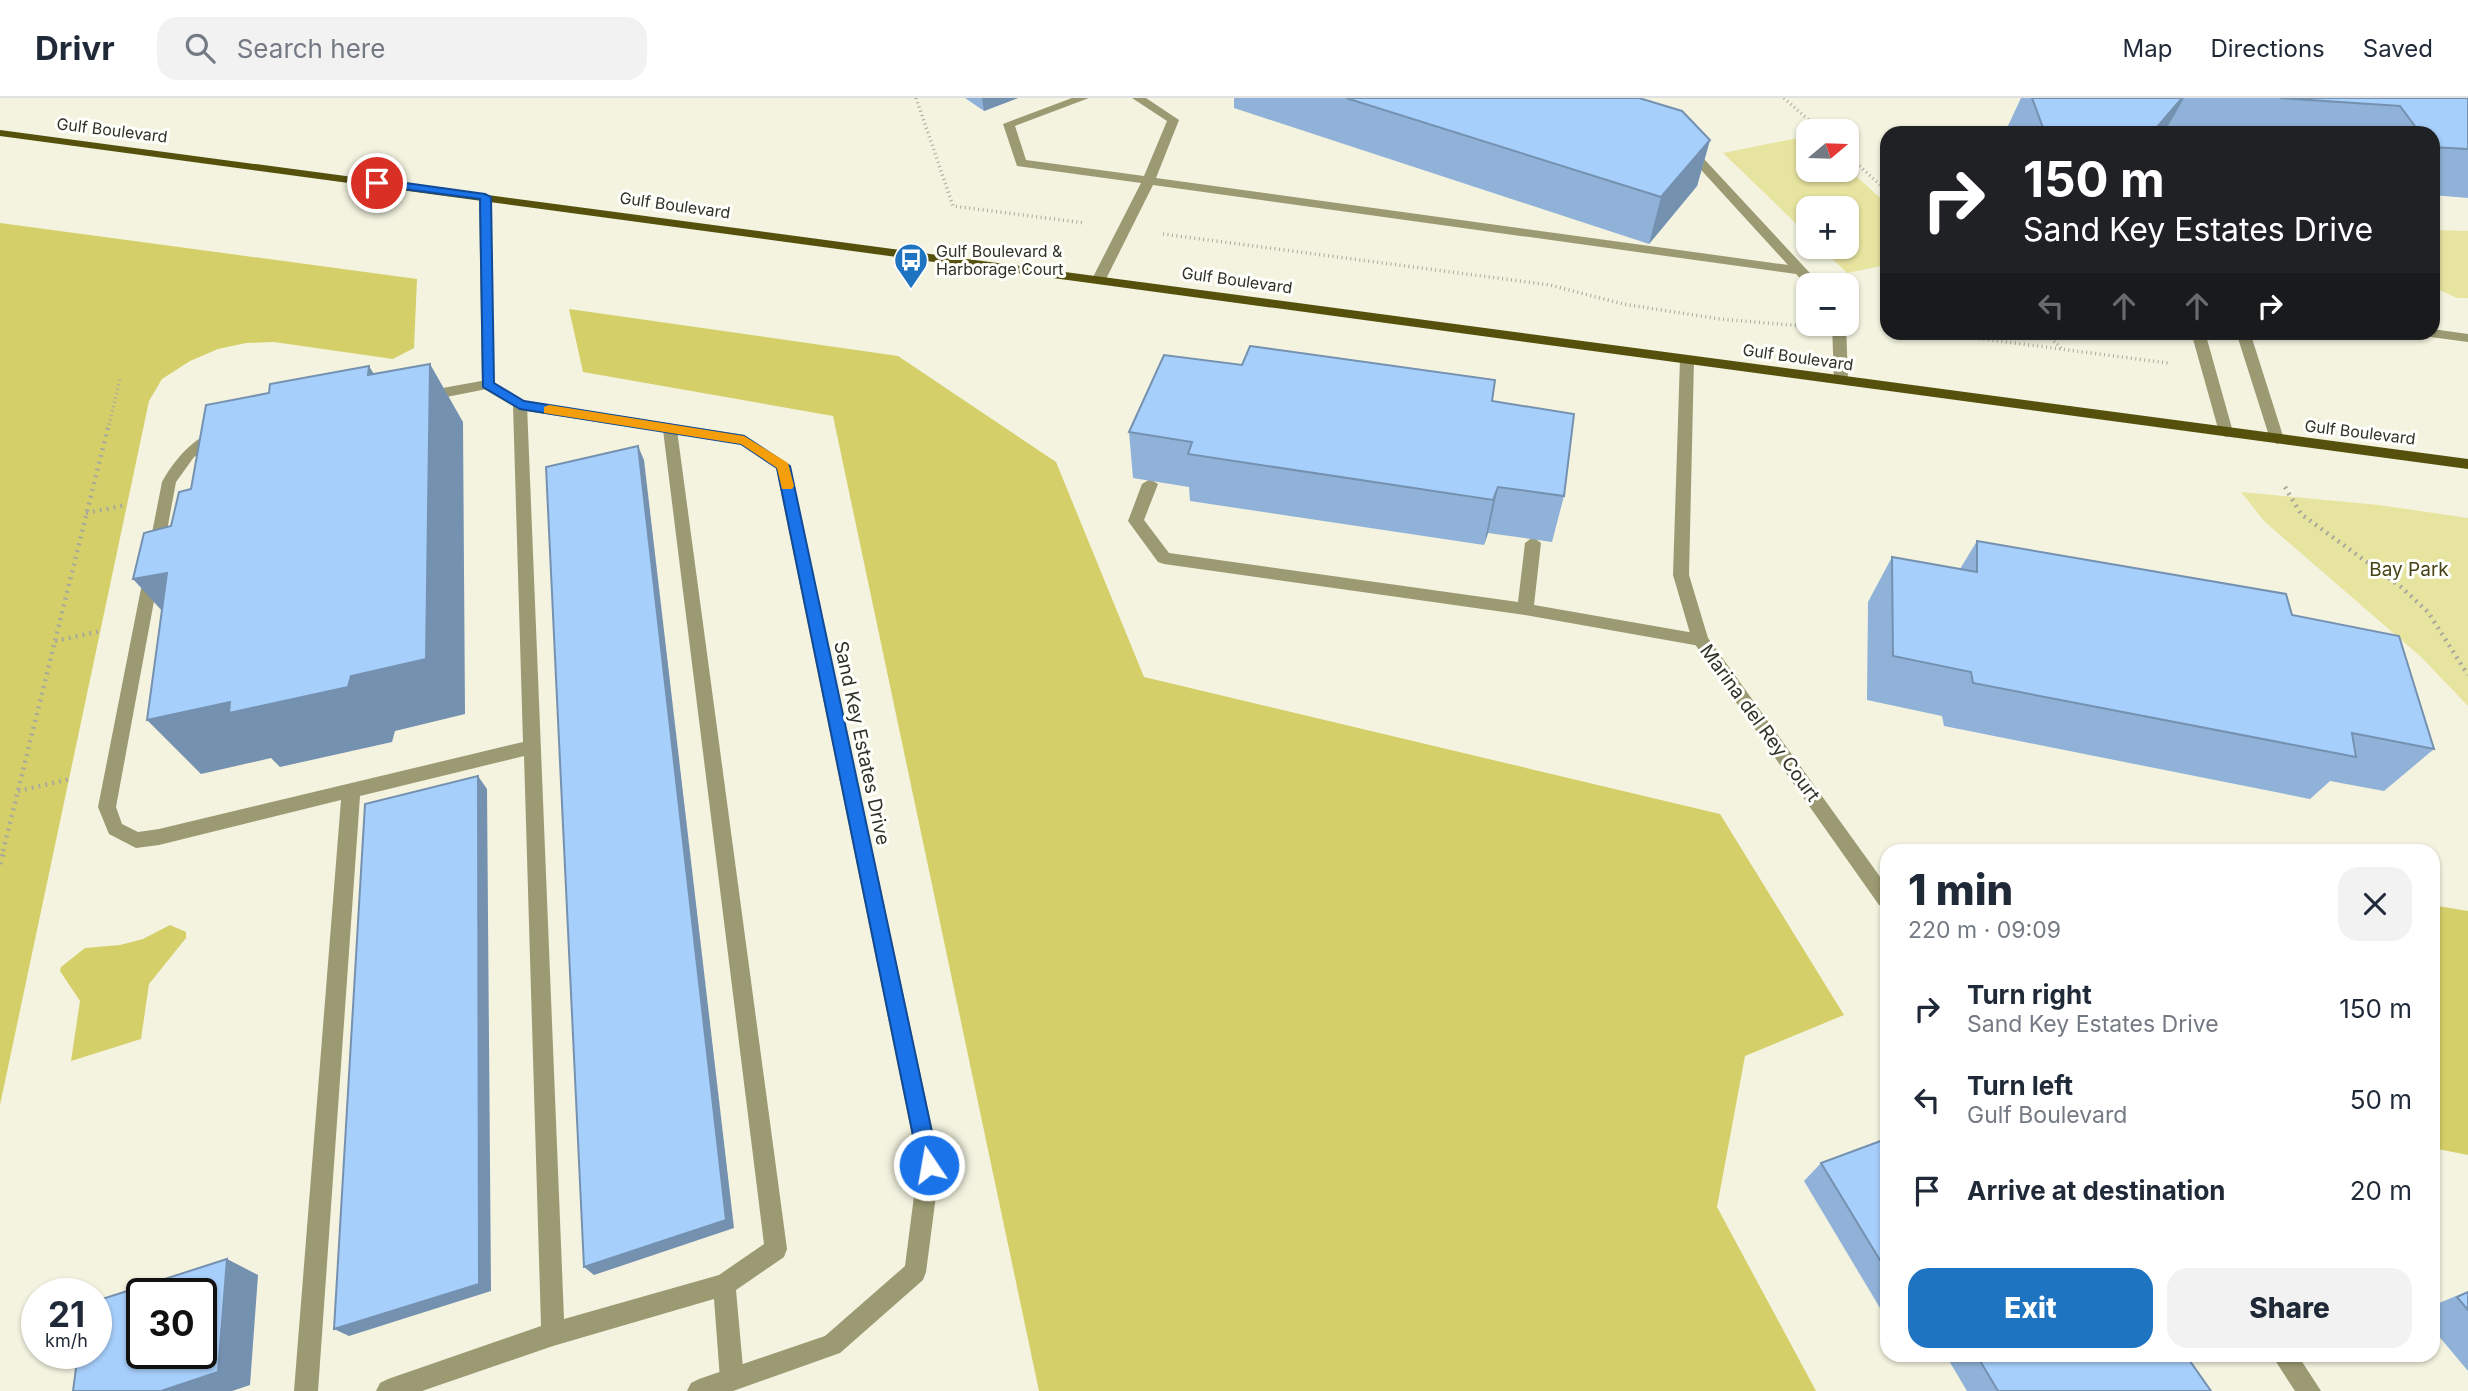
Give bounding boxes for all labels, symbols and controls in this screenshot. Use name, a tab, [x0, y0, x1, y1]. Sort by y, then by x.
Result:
search box	[157, 17, 647, 80]
text: Drivr	[35, 28, 115, 68]
icon: search	[181, 29, 219, 67]
text: Search here	[237, 33, 385, 64]
text: Map	[2123, 34, 2172, 63]
text: Directions	[2210, 34, 2325, 63]
text: Saved	[2363, 34, 2433, 63]
street label: Gulf Boulevard	[55, 113, 169, 147]
north arrow	[1796, 119, 1858, 182]
map controls	[1796, 119, 1859, 336]
text: 150 m	[2023, 150, 2165, 209]
pin	[347, 153, 407, 213]
icon: right	[1908, 154, 1999, 245]
icon: arrive	[358, 164, 396, 202]
street label: Gulf Boulevard	[618, 187, 732, 223]
button: +	[1796, 196, 1859, 259]
text: Sand Key Estates Drive	[2023, 210, 2373, 249]
bus stop icon: Gulf Boulevard & Harborage Court	[892, 241, 930, 290]
place label: Gulf Boulevard & Harborage Court	[936, 241, 1063, 279]
street label: Gulf Boulevard	[1180, 262, 1294, 298]
button: −	[1796, 273, 1859, 336]
icon: left	[2032, 287, 2070, 325]
icon: ahead	[2105, 287, 2143, 325]
icon: ahead	[2178, 287, 2216, 325]
icon: right	[2251, 287, 2289, 325]
street label: Gulf Boulevard	[1741, 339, 1855, 375]
street label: Gulf Boulevard	[2303, 415, 2417, 449]
park label: Bay Park	[2369, 558, 2449, 581]
street label: Sand Key Estates Drive	[829, 639, 895, 847]
street label: Marina del Rey Court	[1695, 640, 1825, 806]
text: 1 min	[1908, 864, 2013, 915]
button: close	[2338, 867, 2412, 941]
text: 220 m · 09:09	[1908, 916, 2061, 944]
text: Turn right	[1967, 979, 2092, 1010]
icon: right	[1908, 990, 1946, 1028]
text: 150 m	[2339, 993, 2412, 1024]
text: Sand Key Estates Drive	[1967, 1010, 2219, 1038]
text: Turn left	[1967, 1070, 2073, 1101]
icon: left	[1908, 1081, 1946, 1119]
text: 50 m	[2350, 1084, 2412, 1115]
text: Gulf Boulevard	[1967, 1101, 2127, 1129]
position arrow	[892, 1128, 966, 1202]
icon: arrive	[1908, 1172, 1946, 1210]
text: Arrive at destination	[1967, 1175, 2226, 1206]
text: 20 m	[2350, 1175, 2412, 1206]
button: Exit	[1908, 1268, 2153, 1348]
button: Share	[2167, 1268, 2412, 1348]
speed limit sign: 30	[126, 1278, 217, 1369]
text: 21	[48, 1293, 85, 1335]
text: km/h	[45, 1330, 88, 1351]

